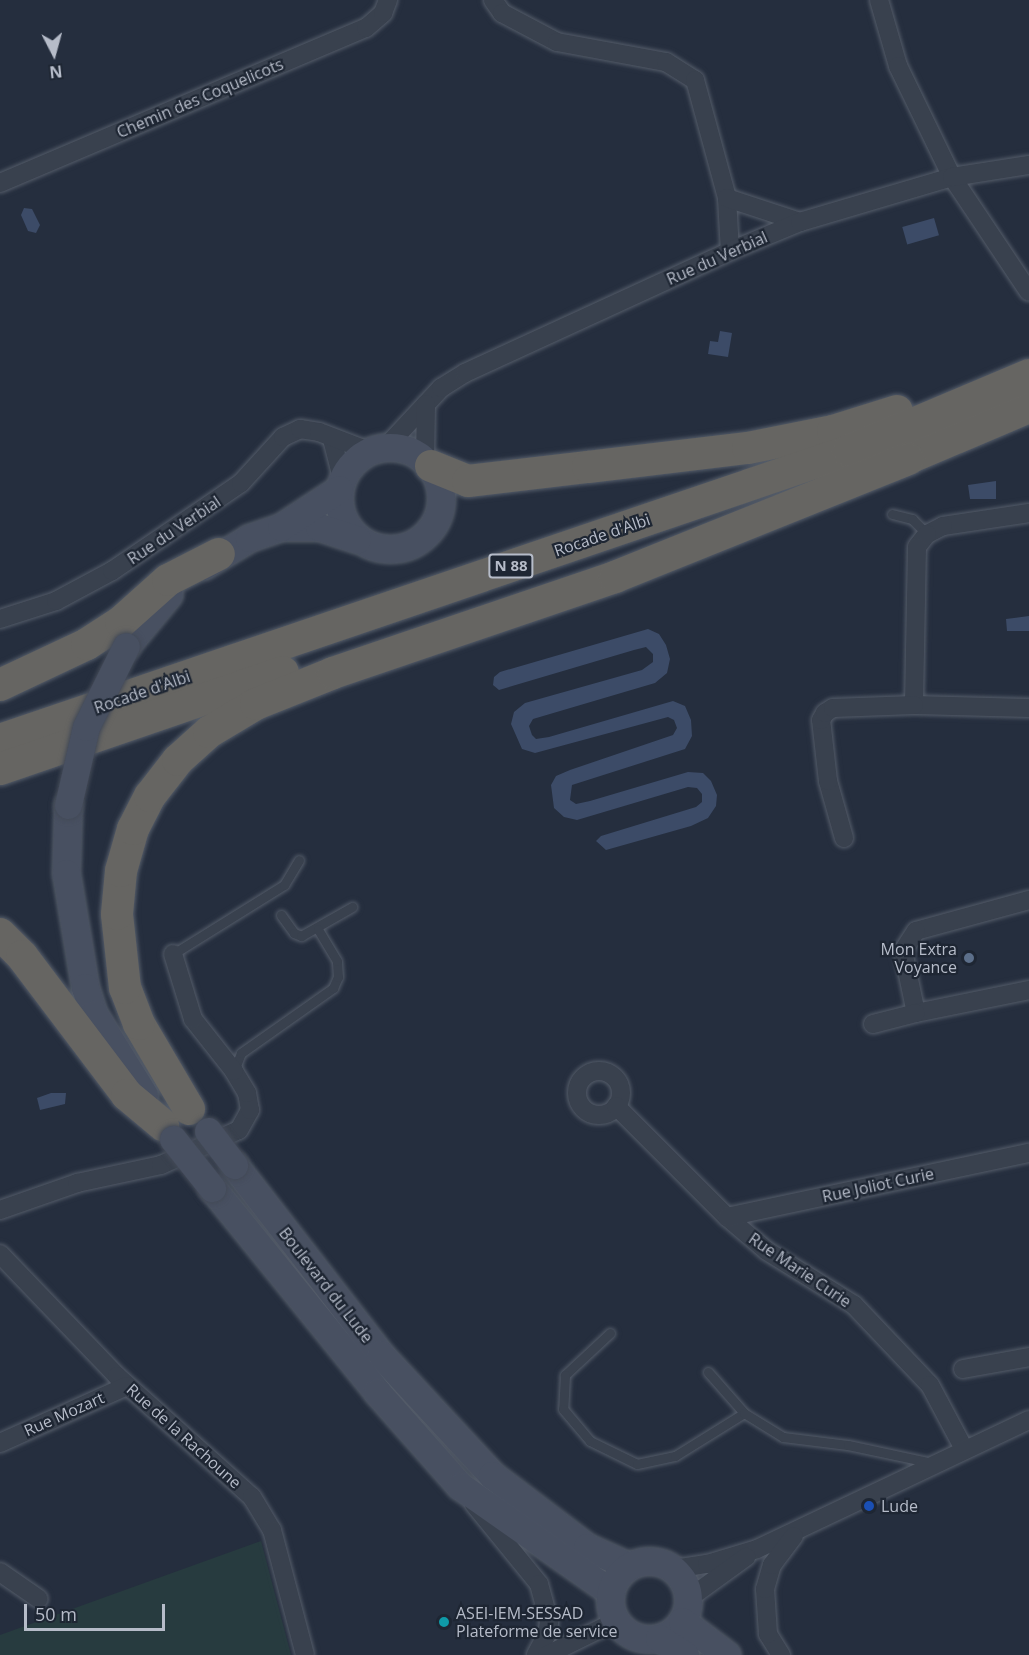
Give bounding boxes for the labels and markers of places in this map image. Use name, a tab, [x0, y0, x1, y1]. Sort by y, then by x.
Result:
place label: Mon Extra Voyance	[881, 939, 957, 977]
marker: Mon Extra Voyance	[962, 951, 976, 965]
place label: Lude	[881, 1496, 918, 1516]
marker: Lude	[862, 1499, 876, 1513]
place label: ASEI-IEM-SESSAD Plateforme de service	[456, 1603, 618, 1641]
marker: ASEI-IEM-SESSAD Plateforme de service	[437, 1615, 451, 1629]

